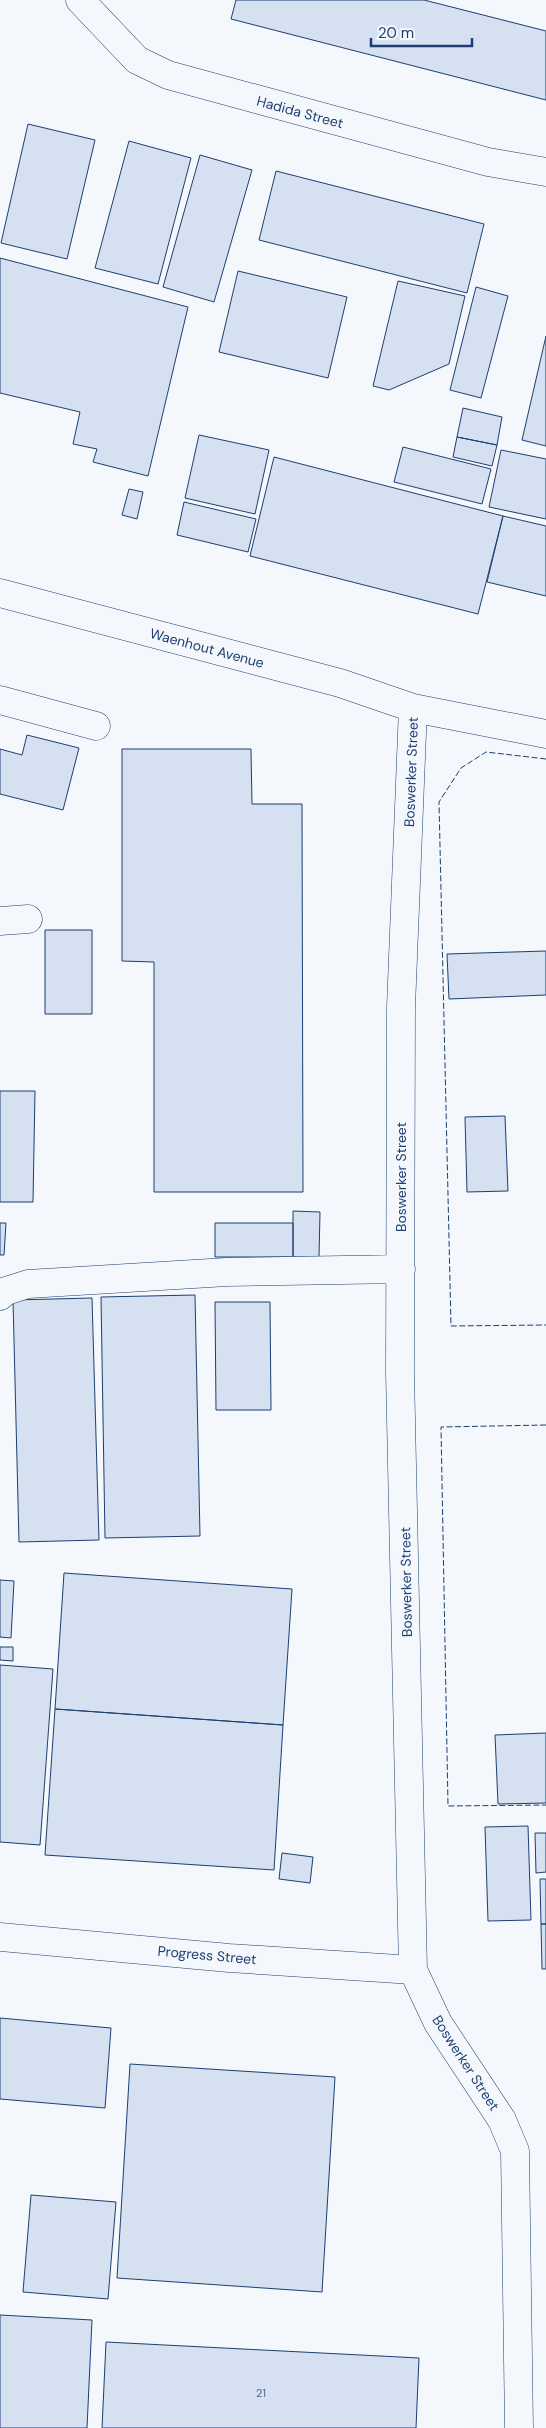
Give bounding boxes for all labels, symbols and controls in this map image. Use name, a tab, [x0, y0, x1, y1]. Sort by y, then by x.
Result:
scale bar	[371, 15, 472, 47]
text: 20 m	[378, 23, 414, 43]
street label: Hadida Street	[255, 92, 345, 132]
street label: Waenhout Avenue	[148, 624, 266, 672]
street label: Boswerker Street	[400, 717, 422, 827]
street label: Boswerker Street	[392, 1122, 410, 1232]
street label: Boswerker Street	[396, 1527, 416, 1637]
street label: Progress Street	[157, 1942, 257, 1968]
street label: Boswerker Street	[428, 2012, 504, 2114]
house number: 21	[256, 2386, 266, 2400]

